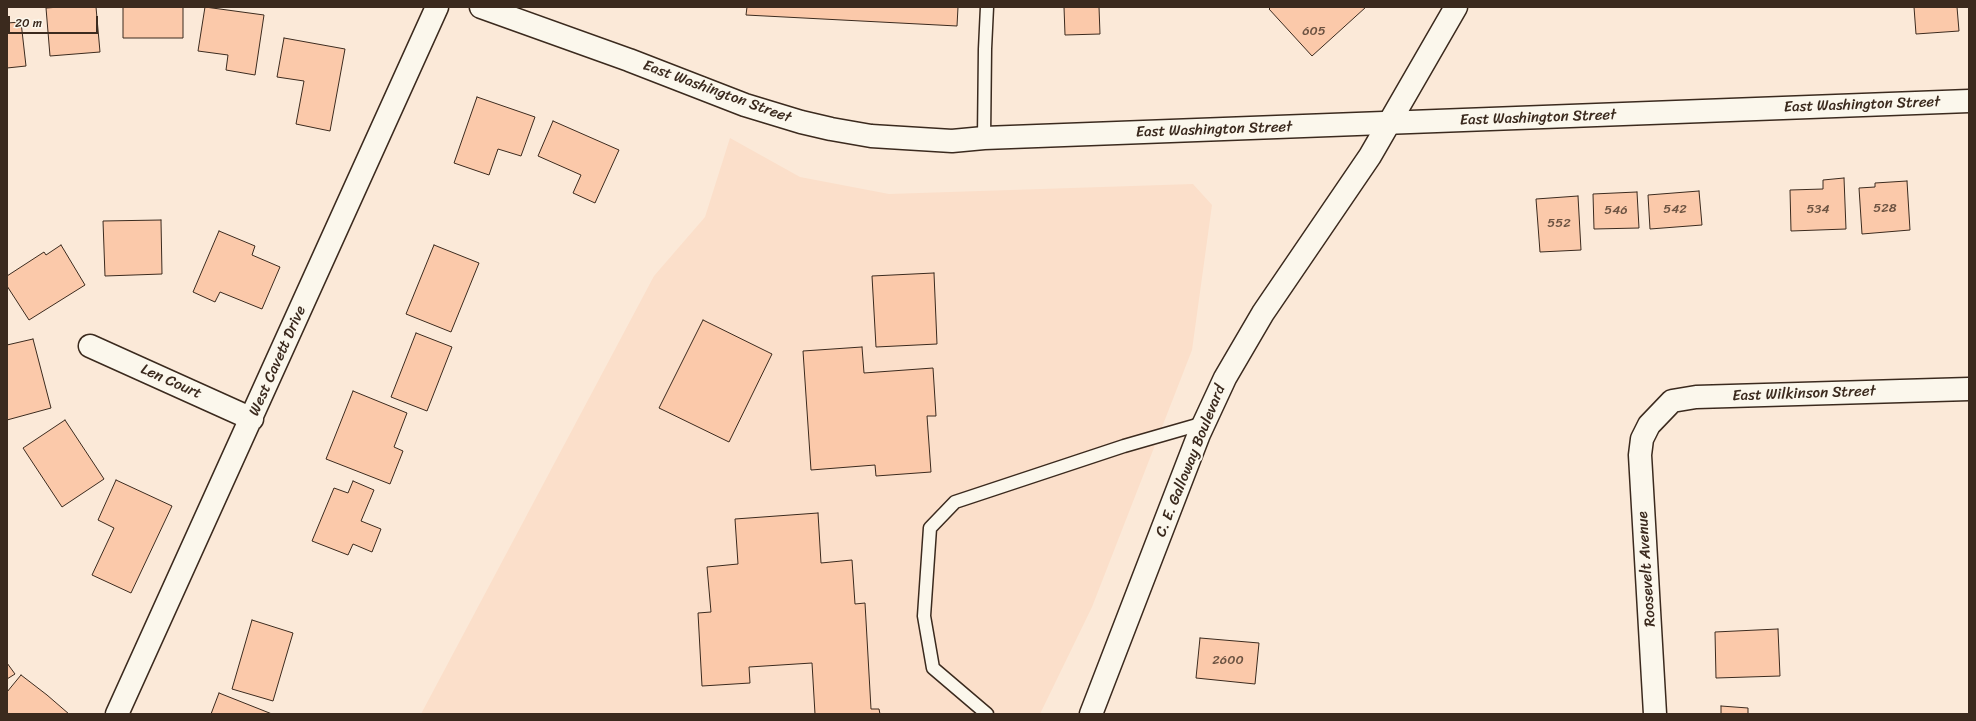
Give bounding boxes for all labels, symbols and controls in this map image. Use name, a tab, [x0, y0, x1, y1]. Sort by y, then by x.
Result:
scale bar	[10, 8, 100, 34]
text: 20 m	[15, 12, 42, 34]
house number: 605	[1302, 24, 1326, 40]
street label: East Washington Street	[640, 57, 794, 127]
street label: East Washington Street	[1783, 93, 1941, 117]
street label: East Washington Street	[1459, 106, 1617, 130]
street label: East Washington Street	[1135, 118, 1293, 142]
house number: 528	[1873, 201, 1897, 217]
house number: 542	[1663, 202, 1687, 218]
house number: 534	[1806, 202, 1830, 218]
house number: 546	[1604, 203, 1628, 219]
house number: 552	[1547, 216, 1571, 232]
street label: West Cavett Drive	[246, 303, 310, 419]
street label: Len Court	[138, 361, 204, 403]
street label: C. E. Galloway Boulevard	[1152, 382, 1230, 540]
street label: East Wilkinson Street	[1732, 383, 1876, 405]
street label: Roosevelt Avenue	[1634, 511, 1660, 627]
house number: 2600	[1212, 653, 1244, 669]

